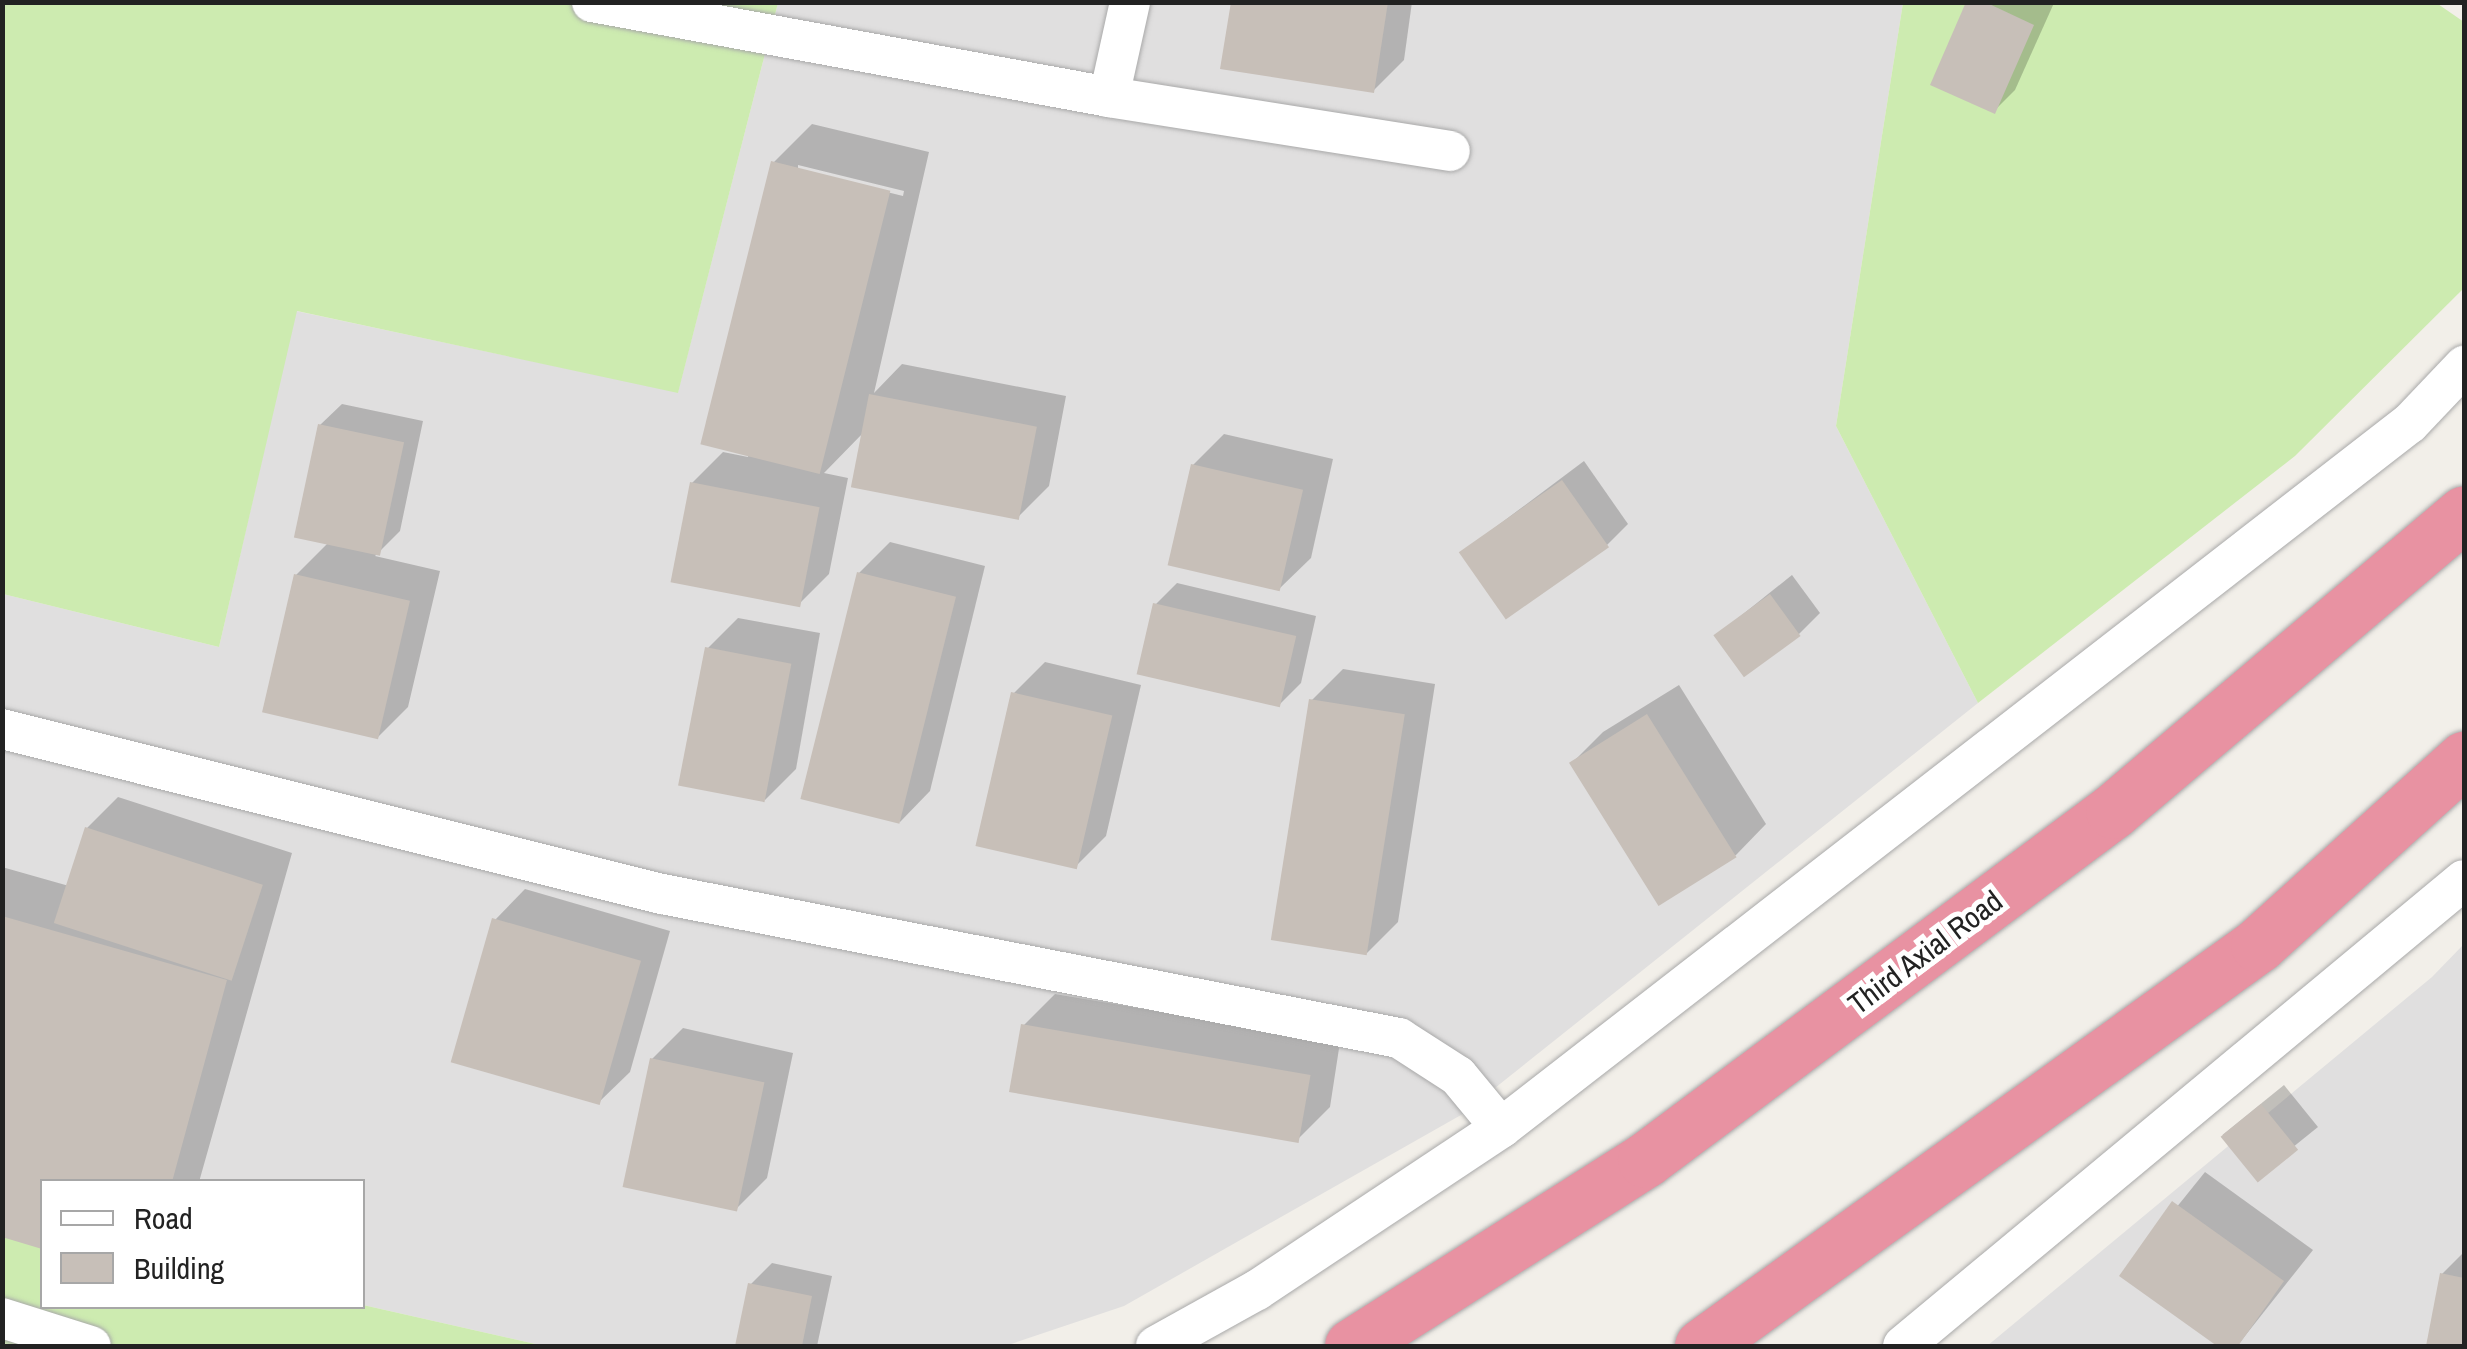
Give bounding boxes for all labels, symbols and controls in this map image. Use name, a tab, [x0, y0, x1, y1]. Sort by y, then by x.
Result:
street label: Third Axial Road	[1840, 882, 2010, 1022]
legend	[40, 1179, 365, 1309]
text: Road	[134, 1198, 193, 1238]
text: Building	[134, 1248, 224, 1288]

